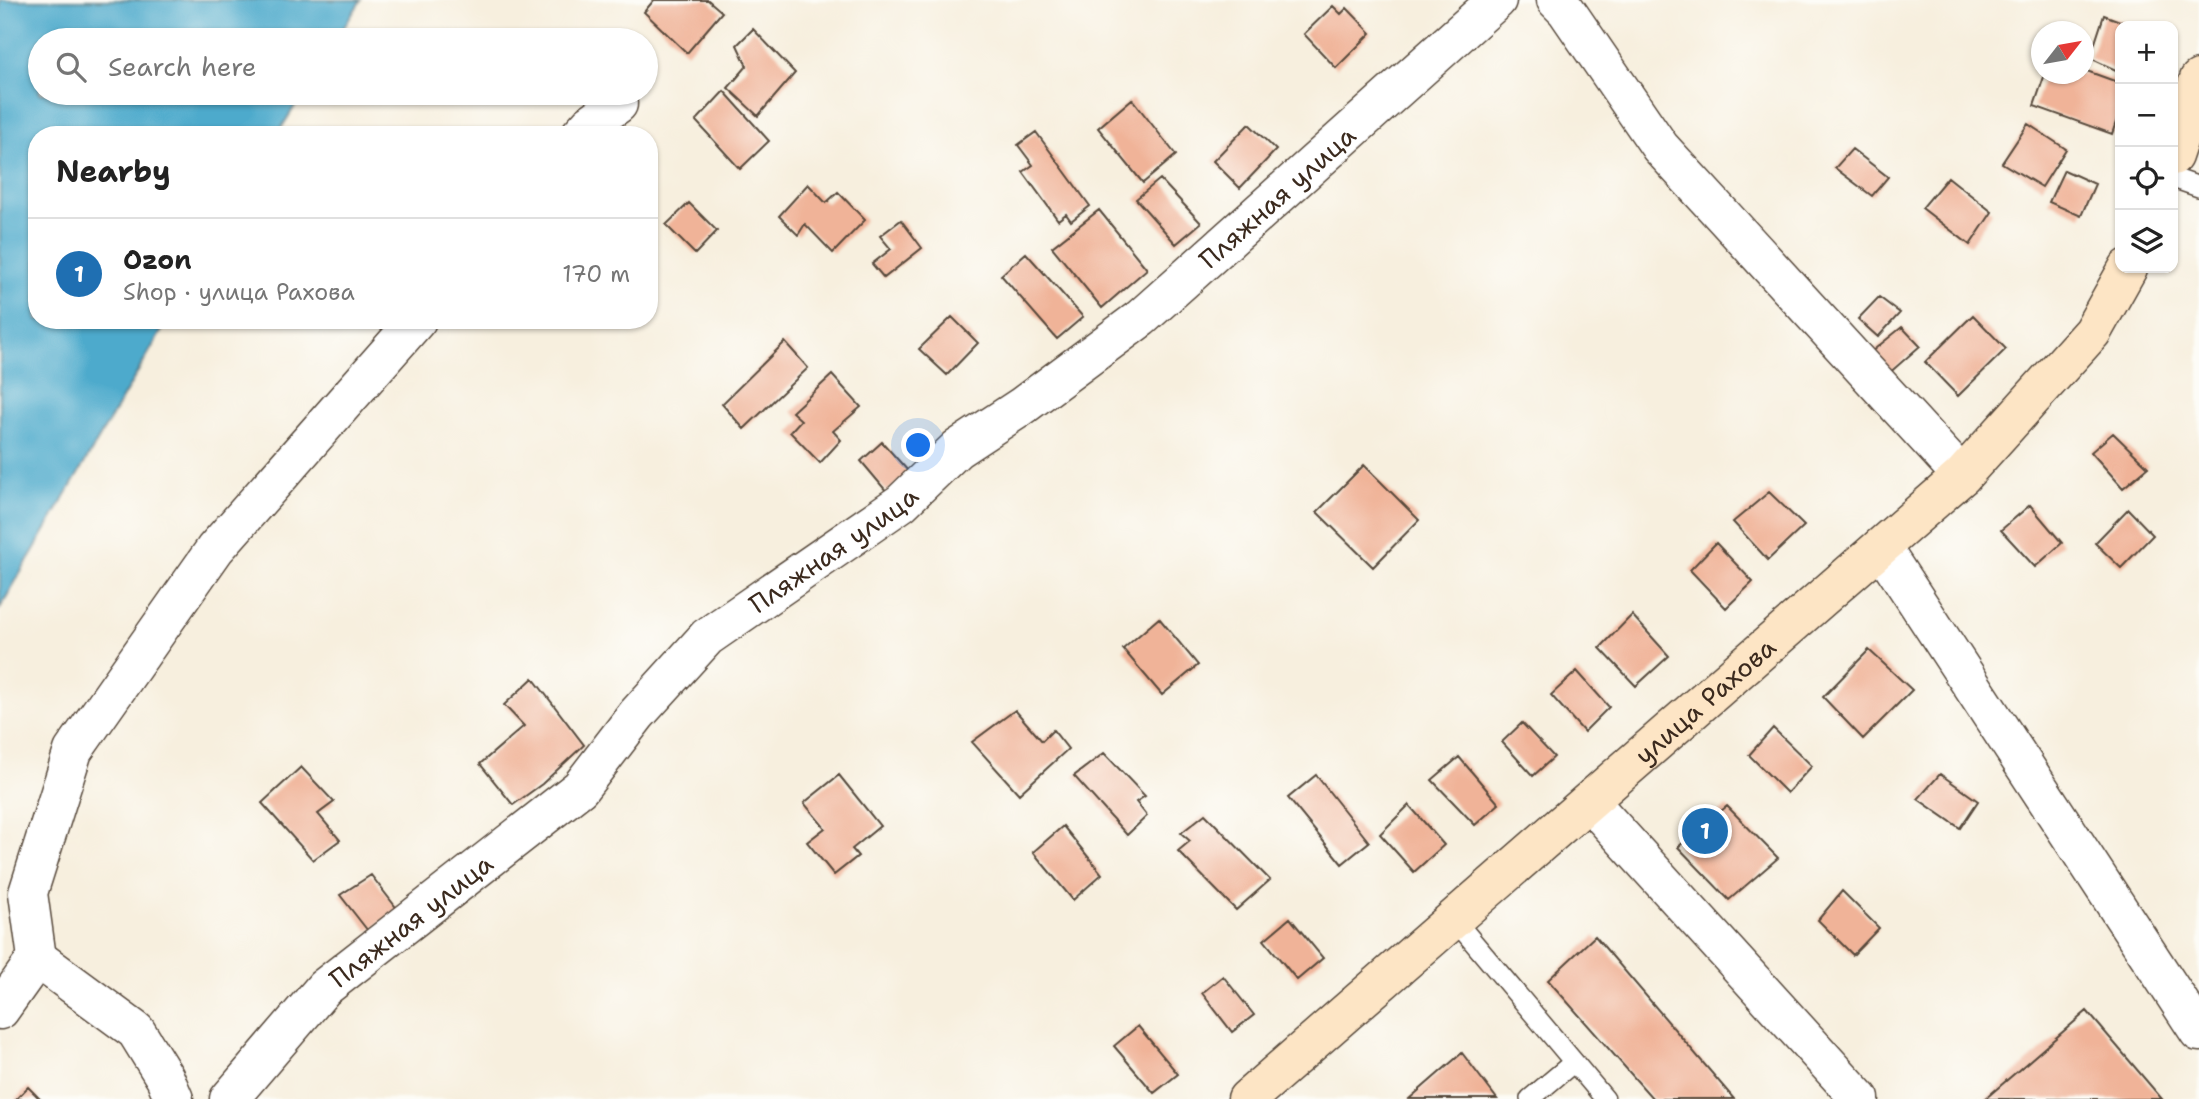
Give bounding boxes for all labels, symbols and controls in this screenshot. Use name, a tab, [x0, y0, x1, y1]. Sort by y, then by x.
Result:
north arrow	[2031, 21, 2094, 84]
map controls	[2115, 21, 2178, 273]
button: +	[2115, 21, 2178, 84]
search box	[28, 28, 658, 105]
icon: search	[52, 48, 90, 86]
text: Search here	[108, 49, 257, 84]
button: −	[2115, 84, 2178, 147]
street label: Пляжная улица	[1191, 118, 1362, 276]
button: locate	[2115, 147, 2178, 210]
text: Nearby	[56, 151, 171, 192]
button: layers	[2115, 210, 2178, 273]
text: Ozon	[123, 242, 192, 277]
text: 1	[74, 259, 84, 289]
text: 170 m	[562, 259, 630, 289]
text: Shop · улица Рахова	[123, 277, 355, 307]
your location	[901, 428, 935, 462]
street label: Пляжная улица	[742, 479, 925, 621]
street label: улица Рахова	[1627, 629, 1783, 771]
pin: 1	[1682, 805, 1728, 857]
street label: Пляжная улица	[322, 845, 500, 995]

